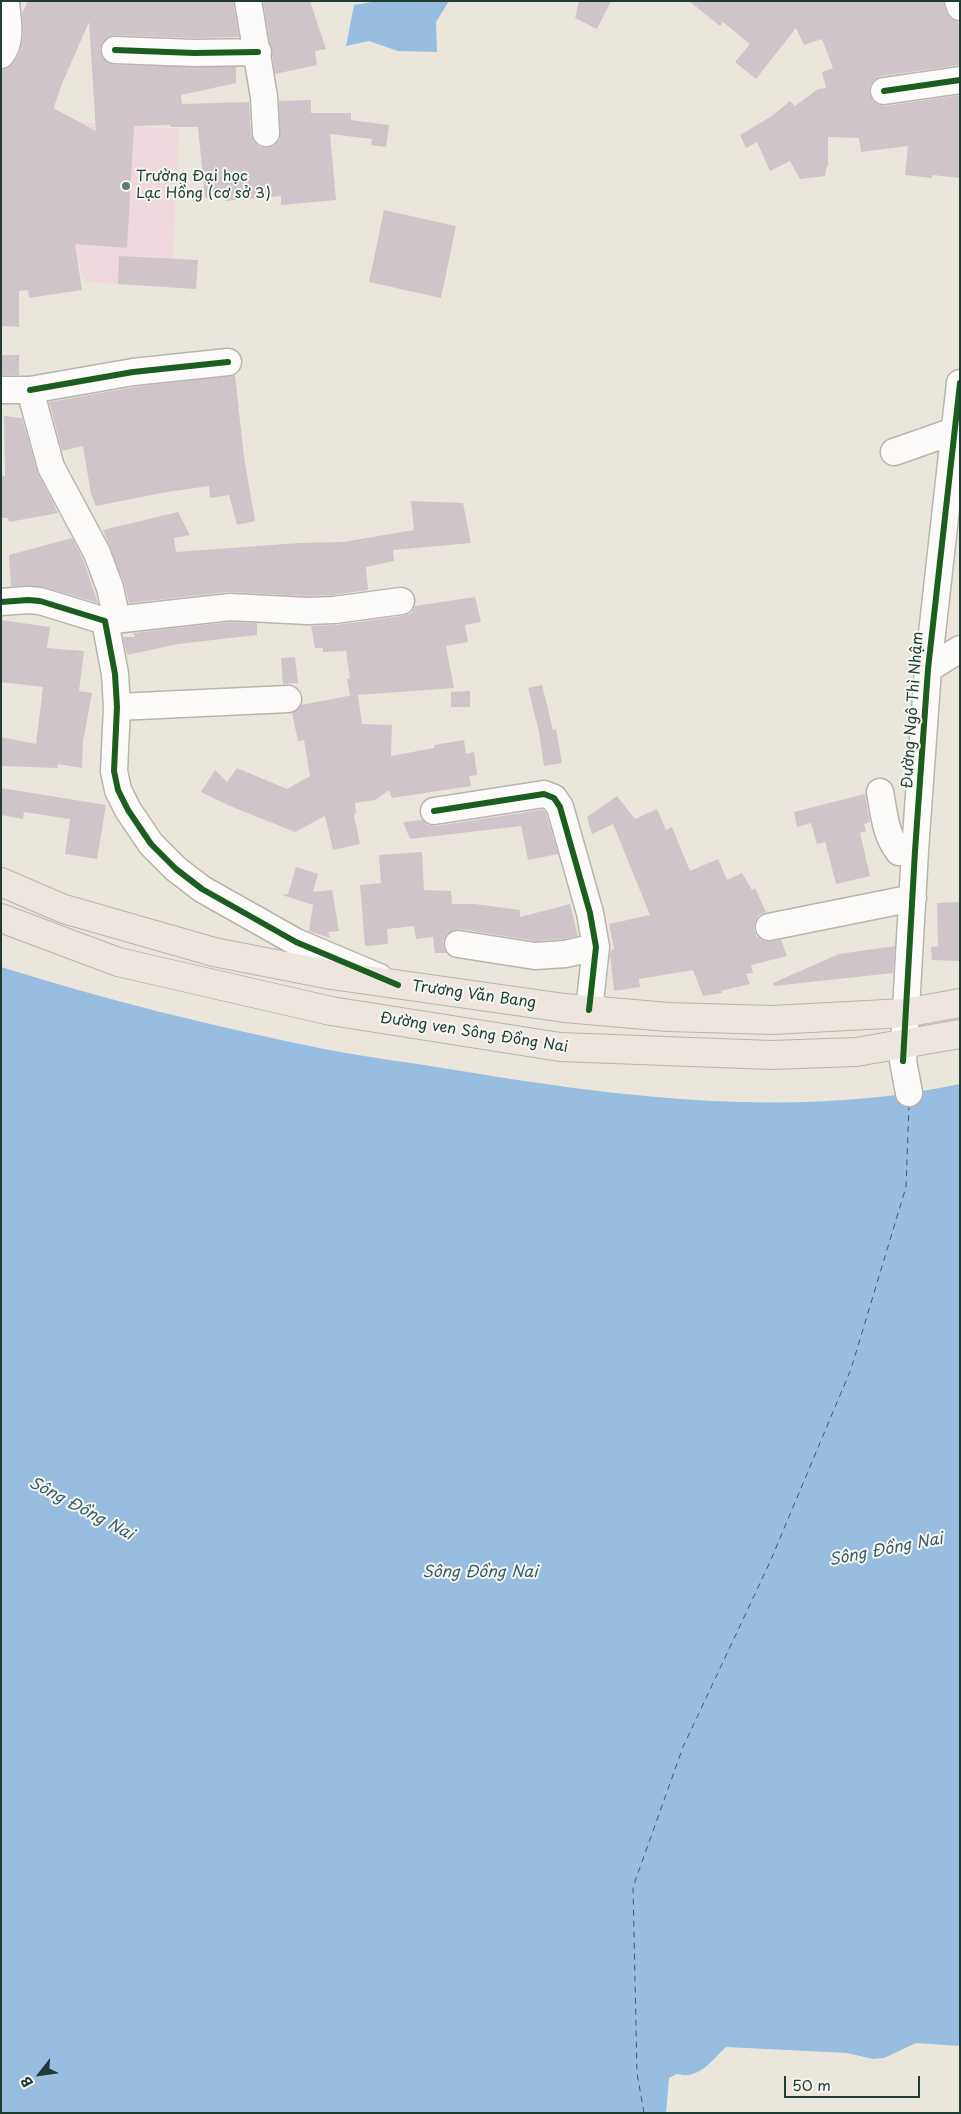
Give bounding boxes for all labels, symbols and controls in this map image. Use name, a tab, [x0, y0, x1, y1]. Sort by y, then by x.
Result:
place label: Trường Đại học Lạc Hồng (cơ sở 3)	[136, 168, 271, 203]
marker: Trường Đại học Lạc Hồng (cơ sở 3)	[120, 180, 132, 192]
street label: Đường Ngô Thì Nhậm	[899, 631, 927, 789]
street label: Trương Văn Bang	[411, 977, 537, 1013]
street label: Đường ven Sông Đồng Nai	[379, 1009, 569, 1057]
water label: Sông Đồng Nai	[26, 1473, 136, 1545]
water label: Sông Đồng Nai	[828, 1530, 944, 1570]
water label: Sông Đồng Nai	[422, 1563, 538, 1583]
north arrow	[15, 2049, 65, 2099]
scale bar	[786, 2066, 922, 2098]
text: B	[15, 2072, 38, 2091]
text: 50 m	[792, 2073, 831, 2096]

